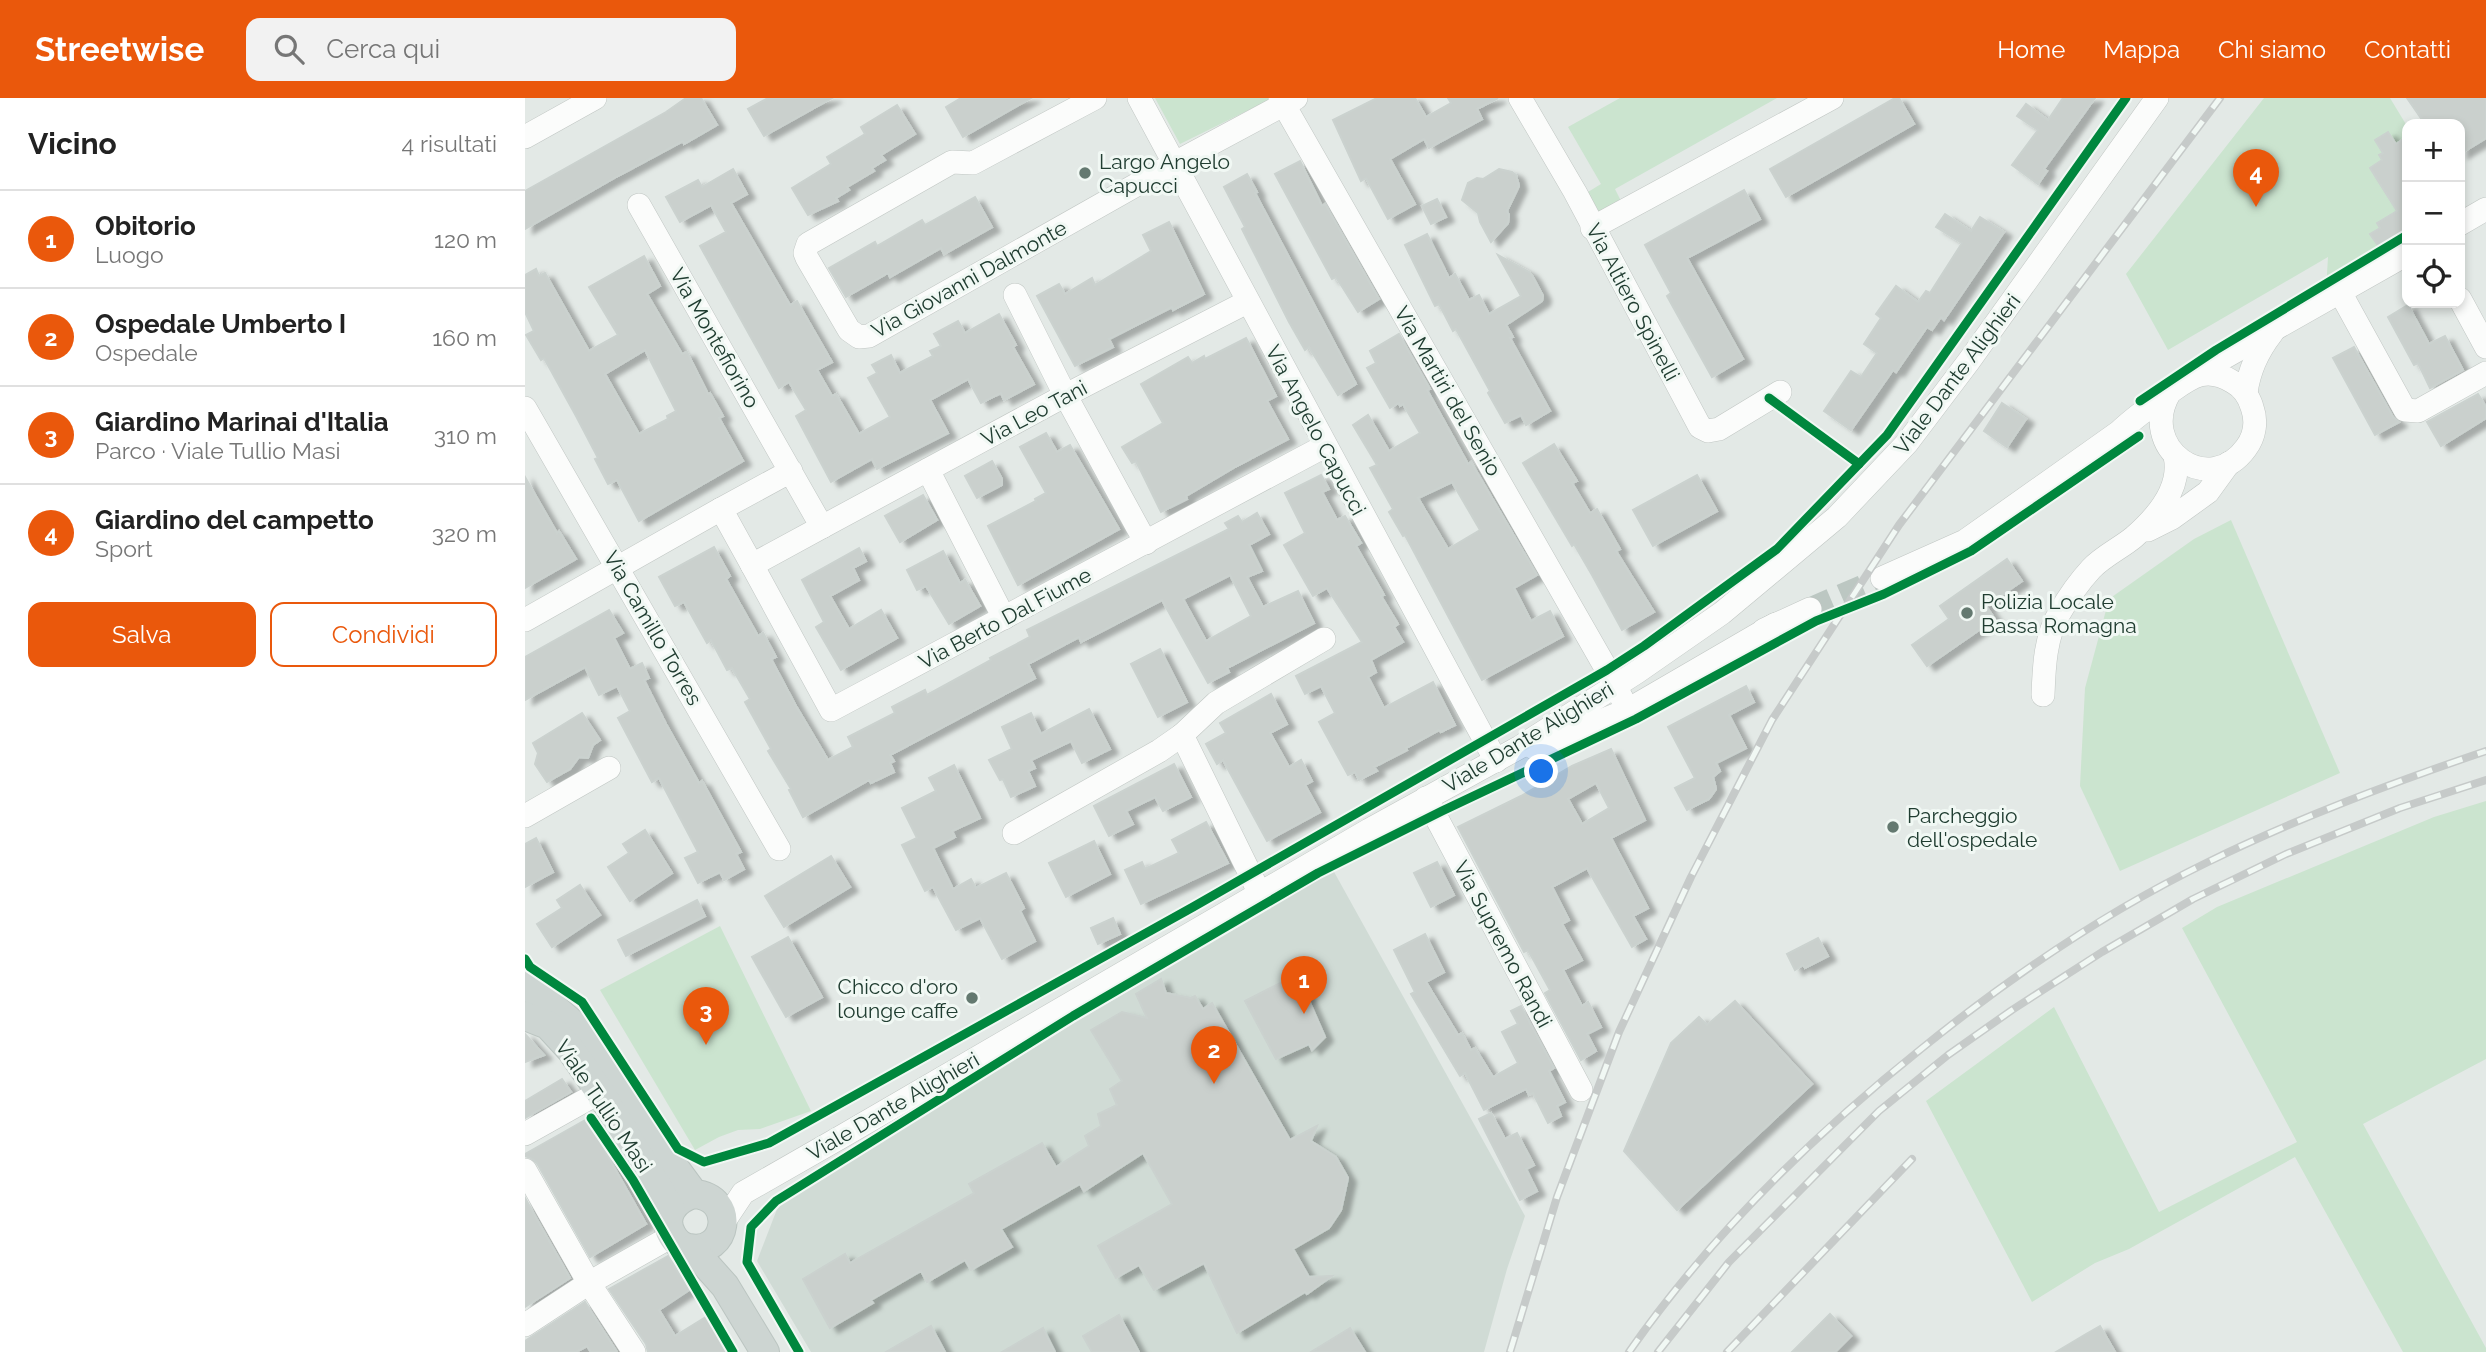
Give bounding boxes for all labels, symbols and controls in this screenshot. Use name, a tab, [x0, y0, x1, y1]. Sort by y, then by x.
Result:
search box	[246, 18, 736, 81]
text: Streetwise	[35, 30, 204, 69]
icon: search	[270, 30, 308, 68]
text: Cerca qui	[326, 34, 440, 64]
text: Home	[1997, 35, 2065, 64]
text: Mappa	[2103, 35, 2180, 64]
text: Chi siamo	[2218, 35, 2326, 64]
text: Contatti	[2364, 35, 2451, 64]
map controls	[2402, 119, 2465, 308]
button: +	[2402, 119, 2465, 182]
text: Vicino	[28, 126, 117, 161]
text: 4 risultati	[402, 130, 497, 157]
place label: Largo Angelo Capucci	[1099, 149, 1230, 198]
pin: 4	[2233, 149, 2279, 207]
marker: Largo Angelo Capucci	[1077, 165, 1093, 181]
button: −	[2402, 182, 2465, 245]
text: Obitorio	[95, 211, 196, 241]
street label: Via Giovanni Dalmonte	[867, 215, 1071, 343]
street label: Via Altiero Spinelli	[1581, 219, 1685, 385]
text: 1	[45, 226, 57, 253]
text: 120 m	[434, 226, 497, 253]
text: Luogo	[95, 241, 164, 268]
button: locate	[2402, 245, 2465, 308]
street label: Via Montefiorino	[665, 264, 765, 412]
street label: Viale Dante Alighieri	[1888, 289, 2026, 459]
street label: Via Martiri del Senio	[1389, 302, 1507, 480]
text: Ospedale Umberto I	[95, 309, 346, 339]
text: 2	[45, 324, 57, 351]
text: 160 m	[432, 324, 497, 351]
text: Ospedale	[95, 339, 198, 366]
street label: Via Angelo Capucci	[1261, 341, 1371, 519]
street label: Via Leo Tani	[977, 375, 1091, 451]
text: Giardino Marinai d'Italia	[95, 407, 389, 437]
text: 3	[45, 422, 57, 449]
text: 310 m	[434, 422, 497, 449]
text: Parco · Viale Tullio Masi	[95, 437, 341, 464]
text: Giardino del campetto	[95, 505, 374, 535]
text: 4	[44, 520, 58, 547]
text: 320 m	[432, 520, 497, 547]
text: Sport	[95, 535, 153, 562]
street label: Via Camillo Torres	[599, 546, 707, 710]
street label: Via Berto Dal Fiume	[914, 562, 1096, 674]
place label: Polizia Locale Bassa Romagna	[1981, 589, 2137, 638]
button: Salva	[28, 602, 256, 667]
button: Condividi	[270, 602, 497, 667]
marker: Polizia Locale Bassa Romagna	[1959, 605, 1975, 621]
street label: Viale Dante Alighieri	[1438, 676, 1618, 798]
your location	[1524, 754, 1558, 788]
place label: Parcheggio dell'ospedale	[1907, 803, 2037, 852]
marker: Parcheggio dell'ospedale	[1885, 819, 1901, 835]
street label: Via Supremo Randi	[1448, 856, 1558, 1032]
pin: 1	[1281, 956, 1327, 1014]
place label: Chicco d'oro lounge caffe	[837, 974, 958, 1023]
pin: 3	[683, 987, 729, 1045]
marker: Chicco d'oro lounge caffe	[964, 990, 980, 1006]
pin: 2	[1191, 1026, 1237, 1084]
street label: Viale Tullio Masi	[550, 1035, 658, 1177]
street label: Viale Dante Alighieri	[802, 1047, 984, 1165]

